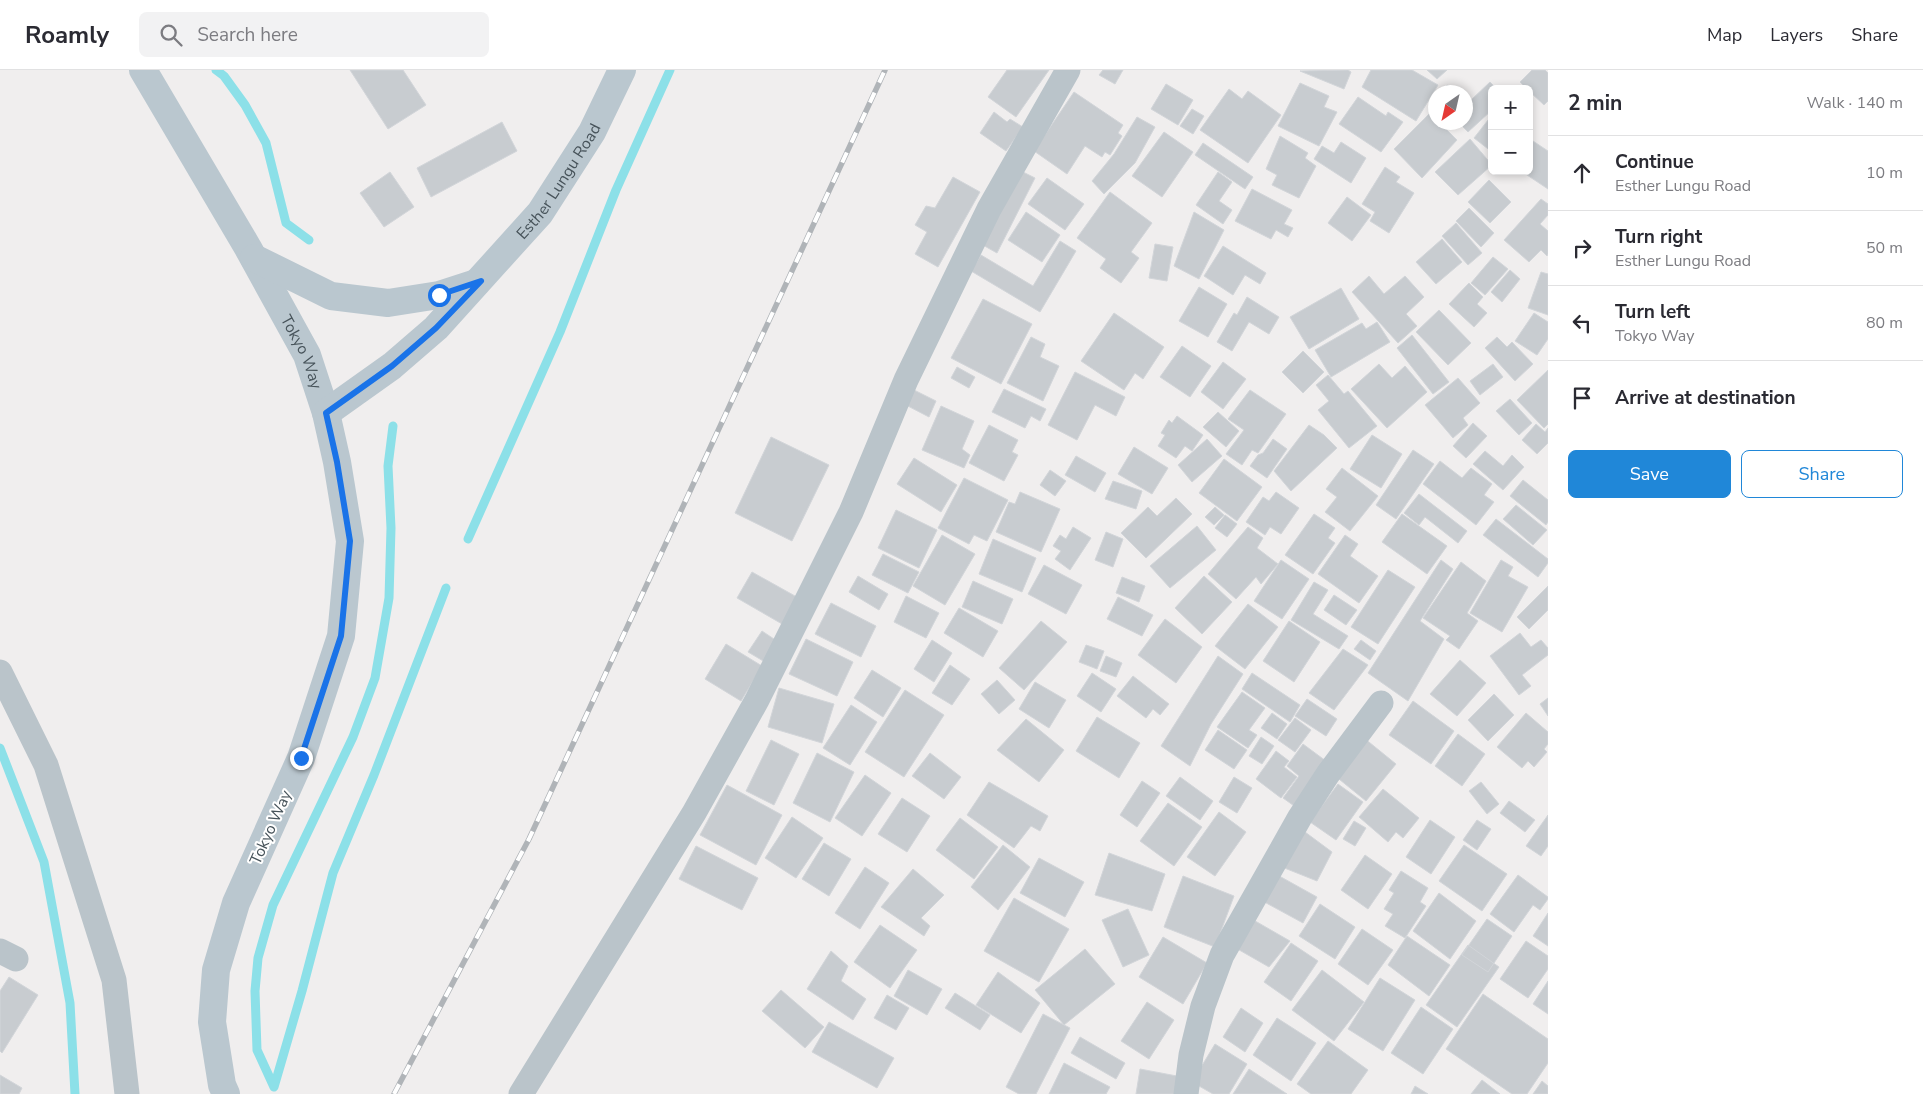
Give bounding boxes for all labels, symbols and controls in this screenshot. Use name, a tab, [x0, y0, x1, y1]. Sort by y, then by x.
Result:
search box	[139, 12, 489, 57]
text: Roamly	[25, 19, 109, 51]
icon: search	[157, 21, 185, 49]
text: Search here	[197, 22, 298, 48]
text: Map	[1707, 23, 1742, 47]
text: Layers	[1770, 23, 1823, 47]
text: Share	[1851, 23, 1898, 47]
north arrow	[1428, 85, 1473, 130]
map controls	[1488, 85, 1533, 175]
button: +	[1488, 85, 1533, 130]
text: 2 min	[1568, 89, 1622, 117]
text: Walk · 140 m	[1807, 92, 1903, 114]
street label: Esther Lungu Road	[512, 120, 607, 244]
button: −	[1488, 130, 1533, 175]
text: Continue	[1615, 149, 1694, 175]
icon: ahead	[1568, 159, 1596, 187]
text: 10 m	[1866, 162, 1903, 184]
text: Esther Lungu Road	[1615, 175, 1751, 197]
text: Turn right	[1615, 224, 1702, 250]
icon: right	[1568, 234, 1596, 262]
text: 50 m	[1866, 237, 1903, 259]
text: Esther Lungu Road	[1615, 250, 1751, 272]
route start	[428, 284, 451, 307]
text: Turn left	[1615, 299, 1690, 325]
icon: left	[1568, 309, 1596, 337]
street label: Tokyo Way	[275, 311, 328, 393]
text: 80 m	[1866, 312, 1903, 334]
text: Tokyo Way	[1615, 325, 1694, 347]
icon: arrive	[1568, 384, 1596, 412]
text: Arrive at destination	[1615, 385, 1796, 411]
button: Save	[1568, 450, 1731, 498]
button: Share	[1741, 450, 1903, 498]
route end	[290, 747, 313, 770]
street label: Tokyo Way	[245, 786, 297, 868]

